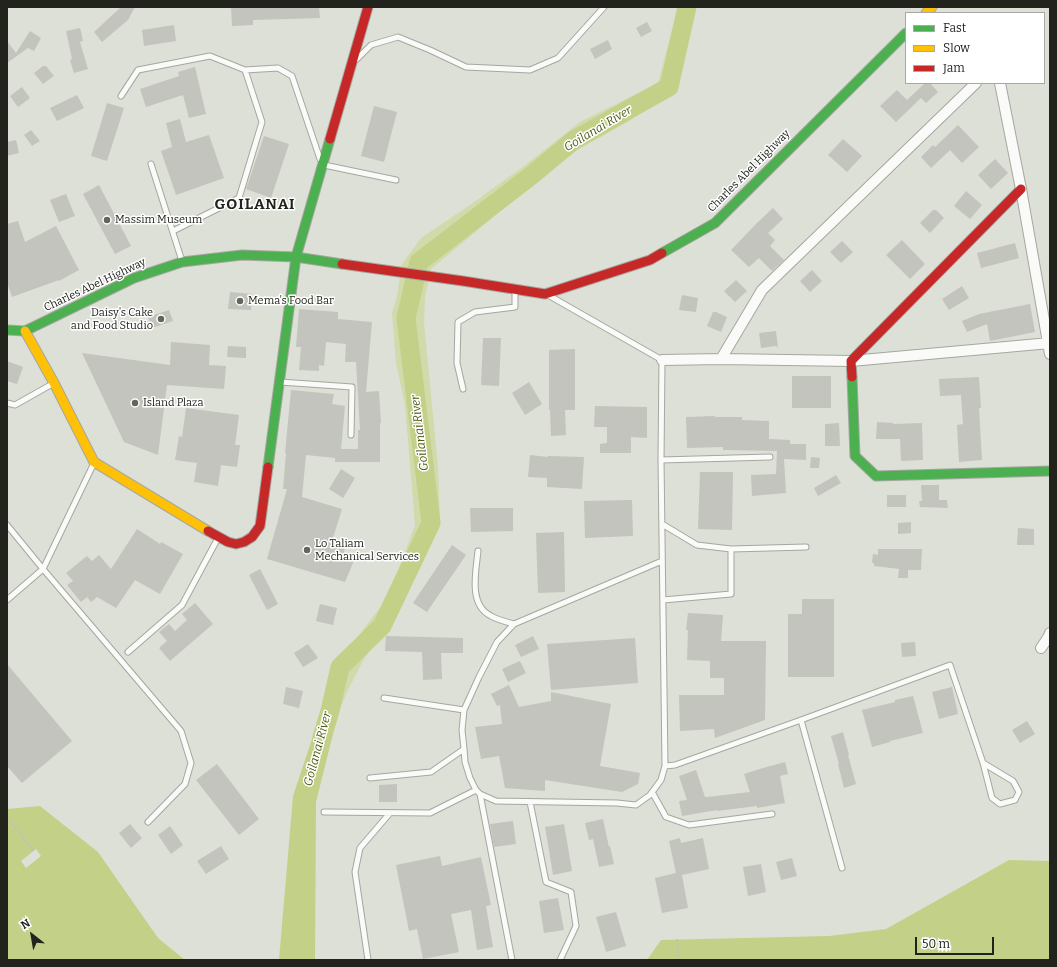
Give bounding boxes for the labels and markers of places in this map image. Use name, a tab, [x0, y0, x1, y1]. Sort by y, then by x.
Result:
place label: Massim Museum	[115, 213, 202, 227]
marker: Massim Museum	[102, 215, 112, 225]
place label: Mema's Food Bar	[248, 294, 334, 308]
marker: Mema's Food Bar	[235, 296, 245, 306]
place label: Daisy's Cake and Food Studio	[71, 306, 153, 332]
marker: Daisy's Cake and Food Studio	[156, 314, 166, 324]
place label: Island Plaza	[143, 396, 203, 410]
marker: Island Plaza	[130, 398, 140, 408]
place label: Lo Taliam Mechanical Services	[315, 537, 419, 563]
marker: Lo Taliam Mechanical Services	[302, 545, 312, 555]

